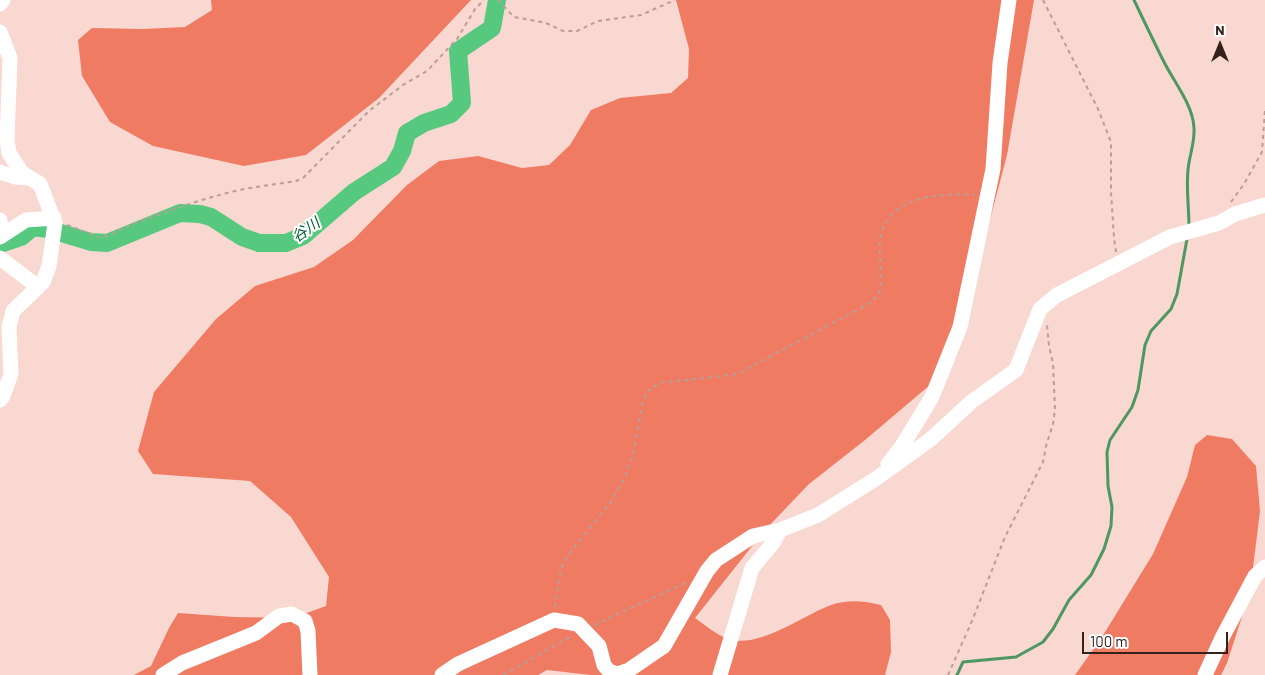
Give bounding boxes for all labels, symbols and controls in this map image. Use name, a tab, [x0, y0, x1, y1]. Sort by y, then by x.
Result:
north arrow	[1195, 20, 1245, 70]
text: N	[1215, 21, 1225, 38]
water label: 谷川	[289, 214, 323, 246]
scale bar	[1085, 622, 1231, 654]
text: 100 m	[1090, 632, 1128, 650]

